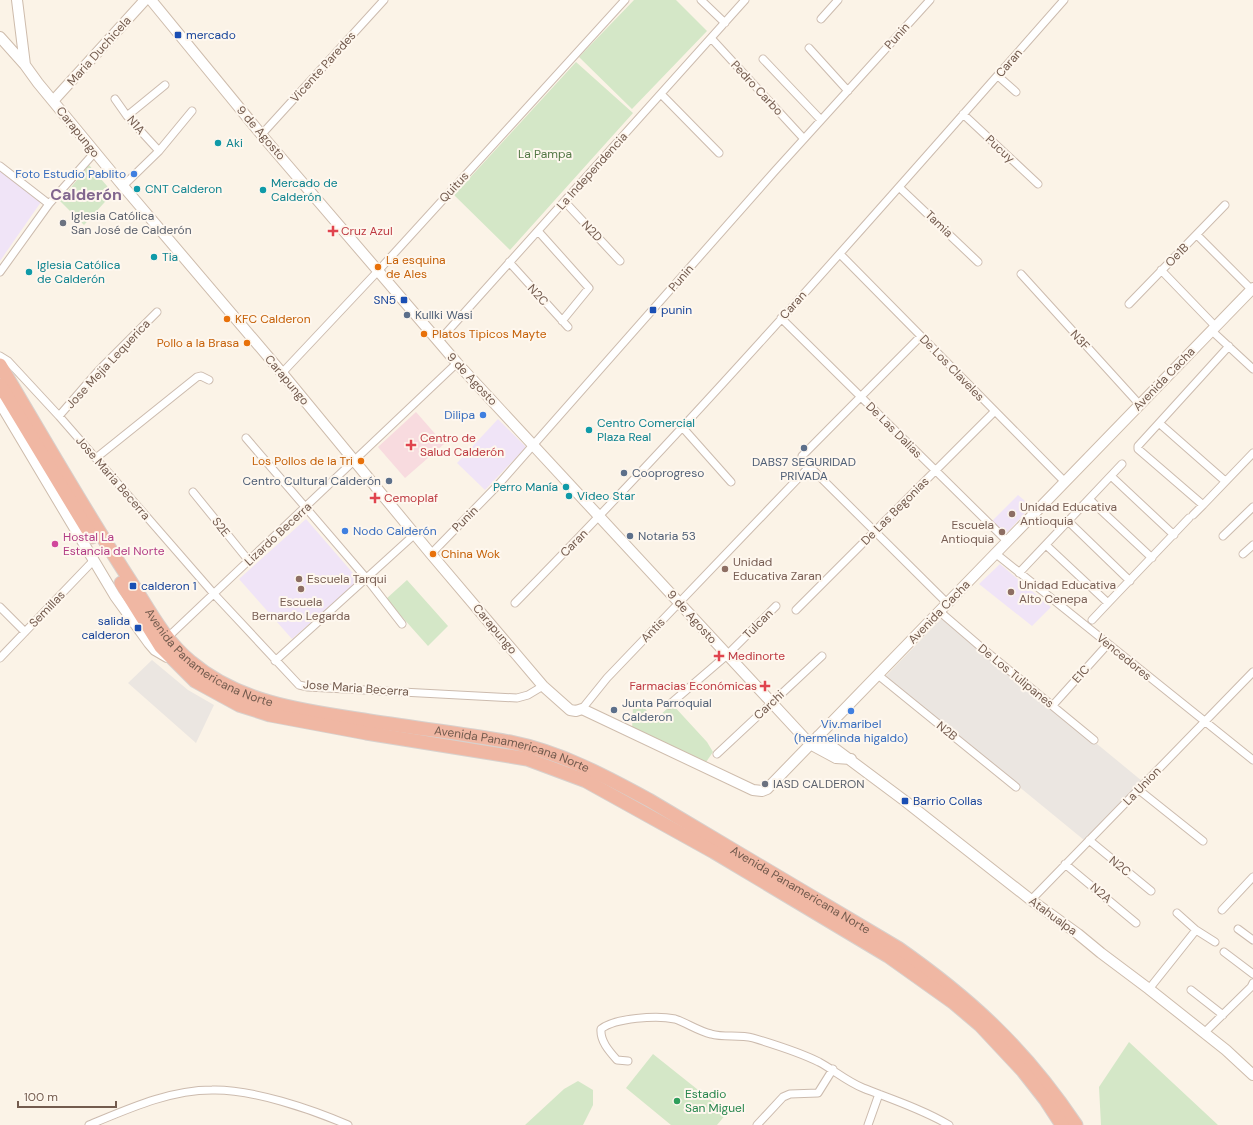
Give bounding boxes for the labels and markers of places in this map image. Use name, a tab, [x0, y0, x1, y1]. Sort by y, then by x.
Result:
place label: mercado	[186, 27, 236, 43]
marker: mercado	[173, 30, 183, 40]
place label: Aki	[226, 135, 243, 151]
marker: Aki	[213, 138, 223, 148]
place label: Foto Estudio Pablito	[15, 166, 126, 182]
marker: Foto Estudio Pablito	[129, 169, 139, 179]
place label: Mercado de Calderón	[271, 175, 338, 205]
place label: CNT Calderon	[145, 181, 222, 197]
marker: CNT Calderon	[132, 184, 142, 194]
marker: Mercado de Calderón	[258, 185, 268, 195]
place label: Iglesia Católica San José de Calderón	[71, 208, 192, 238]
marker: Iglesia Católica San José de Calderón	[58, 218, 68, 228]
place label: Cruz Azul	[341, 223, 393, 239]
marker: Cruz Azul	[328, 226, 338, 236]
place label: Tia	[162, 249, 178, 265]
marker: Tia	[149, 252, 159, 262]
place label: La esquina de Ales	[386, 252, 446, 282]
place label: Iglesia Católica de Calderón	[37, 257, 120, 287]
marker: La esquina de Ales	[373, 262, 383, 272]
marker: Iglesia Católica de Calderón	[24, 267, 34, 277]
place label: SN5	[373, 292, 396, 308]
marker: SN5	[399, 295, 409, 305]
place label: punin	[661, 302, 692, 318]
marker: punin	[648, 305, 658, 315]
place label: Kullki Wasi	[415, 307, 473, 323]
marker: Kullki Wasi	[402, 310, 412, 320]
place label: KFC Calderon	[235, 311, 311, 327]
marker: KFC Calderon	[222, 314, 232, 324]
place label: Platos Tipicos Mayte	[432, 326, 547, 342]
marker: Platos Tipicos Mayte	[419, 329, 429, 339]
place label: Pollo a la Brasa	[157, 335, 239, 351]
marker: Pollo a la Brasa	[242, 338, 252, 348]
place label: Dilipa	[444, 407, 475, 423]
marker: Dilipa	[478, 410, 488, 420]
place label: Centro Comercial Plaza Real	[597, 415, 695, 445]
marker: Centro Comercial Plaza Real	[584, 425, 594, 435]
place label: Centro de Salud Calderón	[420, 430, 504, 460]
marker: Centro de Salud Calderón	[405, 439, 417, 451]
marker: DABS7 SEGURIDAD PRIVADA	[799, 443, 809, 453]
place label: Los Pollos de la Tri	[252, 453, 353, 469]
place label: DABS7 SEGURIDAD PRIVADA	[752, 454, 856, 484]
marker: Los Pollos de la Tri	[356, 456, 366, 466]
place label: Cooprogreso	[632, 465, 704, 481]
marker: Cooprogreso	[619, 468, 629, 478]
place label: Centro Cultural Calderón	[243, 473, 381, 489]
marker: Centro Cultural Calderón	[384, 476, 394, 486]
place label: Perro Manía	[493, 479, 558, 495]
marker: Perro Manía	[561, 482, 571, 492]
place label: Video Star	[577, 488, 636, 504]
place label: Cemoplaf	[384, 490, 438, 506]
marker: Video Star	[564, 491, 574, 501]
marker: Cemoplaf	[369, 492, 381, 504]
place label: Unidad Educativa Antioquia	[1020, 499, 1117, 529]
marker: Unidad Educativa Antioquia	[1007, 509, 1017, 519]
place label: Escuela Antioquia	[941, 517, 994, 547]
place label: Nodo Calderón	[353, 523, 437, 539]
marker: Nodo Calderón	[340, 526, 350, 536]
marker: Escuela Antioquia	[997, 527, 1007, 537]
place label: Notaria 53	[638, 528, 696, 544]
place label: Hostal La Estancia del Norte	[63, 529, 165, 559]
marker: Notaria 53	[625, 531, 635, 541]
marker: Hostal La Estancia del Norte	[50, 539, 60, 549]
place label: China Wok	[441, 546, 500, 562]
marker: China Wok	[428, 549, 438, 559]
place label: Unidad Educativa Zaran	[733, 554, 822, 584]
marker: Unidad Educativa Zaran	[720, 564, 730, 574]
place label: Escuela Tarqui	[307, 571, 387, 587]
marker: Escuela Tarqui	[294, 574, 304, 584]
place label: Unidad Educativa Alto Cenepa	[1019, 577, 1116, 607]
place label: calderon 1	[141, 578, 197, 594]
marker: calderon 1	[128, 581, 138, 591]
marker: Escuela Bernardo Legarda	[296, 584, 306, 594]
marker: Unidad Educativa Alto Cenepa	[1006, 587, 1016, 597]
place label: Escuela Bernardo Legarda	[252, 594, 350, 624]
place label: salida calderon	[81, 613, 130, 643]
marker: salida calderon	[133, 623, 143, 633]
place label: Medinorte	[728, 648, 785, 664]
marker: Medinorte	[713, 650, 725, 662]
place label: Farmacias Económicas	[630, 678, 757, 694]
marker: Farmacias Económicas	[760, 681, 770, 691]
place label: Junta Parroquial Calderon	[622, 695, 712, 725]
marker: Junta Parroquial Calderon	[609, 705, 619, 715]
marker: Viv.maribel (hermelinda higaldo)	[846, 706, 856, 716]
place label: Viv.maribel (hermelinda higaldo)	[794, 716, 908, 746]
place label: IASD CALDERON	[773, 776, 865, 792]
marker: IASD CALDERON	[760, 779, 770, 789]
place label: Barrio Collas	[913, 793, 982, 809]
marker: Barrio Collas	[900, 796, 910, 806]
place label: Estadio San Miguel	[685, 1086, 745, 1116]
marker: Estadio San Miguel	[672, 1096, 682, 1106]

